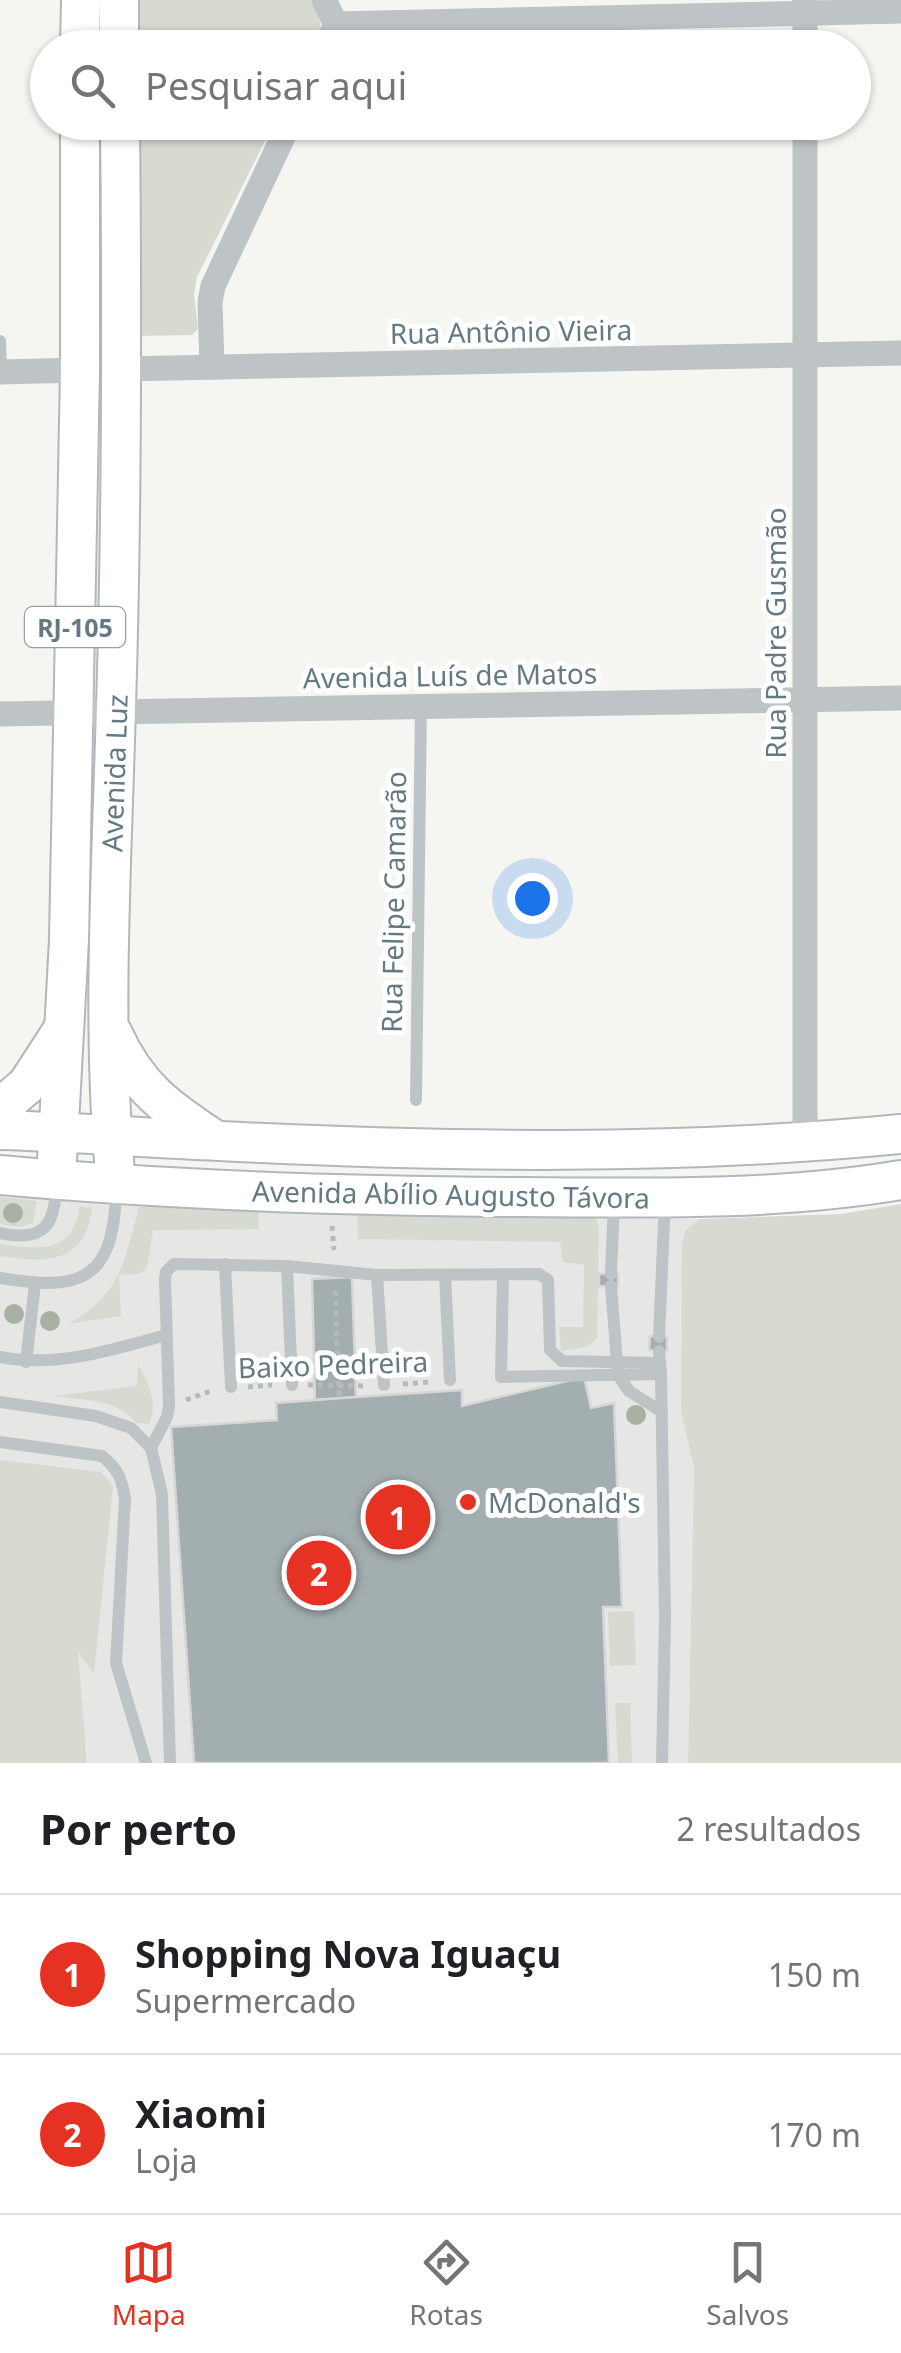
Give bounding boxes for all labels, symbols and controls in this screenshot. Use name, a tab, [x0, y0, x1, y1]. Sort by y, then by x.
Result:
search box	[30, 30, 871, 140]
icon: search	[65, 58, 120, 113]
text: Pesquisar aqui	[145, 59, 407, 111]
street label: Rua Antônio Vieira	[389, 310, 633, 352]
street label: Rua Padre Gusmão	[756, 507, 794, 759]
road number: RJ-105	[25, 607, 125, 647]
street label: Avenida Luís de Matos	[302, 653, 598, 697]
street label: Avenida Luz	[92, 693, 136, 853]
street label: Rua Felipe Camarão	[372, 771, 414, 1033]
your location	[507, 873, 558, 924]
street label: Avenida Abílio Augusto Távora	[252, 1172, 650, 1216]
street label: Baixo Pedreira	[237, 1342, 429, 1386]
pin: 1	[366, 1480, 430, 1554]
place label: McDonald's	[488, 1483, 641, 1521]
marker: McDonald's	[457, 1491, 479, 1513]
pin: 2	[286, 1536, 352, 1610]
text: Por perto	[40, 1800, 237, 1857]
text: 2 resultados	[677, 1807, 861, 1850]
text: Shopping Nova Iguaçu	[135, 1927, 561, 1979]
text: 1	[63, 1953, 82, 1996]
text: 150 m	[768, 1953, 861, 1996]
text: Supermercado	[135, 1979, 356, 2022]
text: Xiaomi	[135, 2087, 267, 2139]
text: 2	[63, 2113, 82, 2156]
text: 170 m	[768, 2113, 861, 2156]
text: Loja	[135, 2139, 197, 2182]
tab: Mapa	[112, 2235, 186, 2333]
tab: Rotas	[409, 2235, 483, 2333]
tab: Salvos	[706, 2235, 789, 2333]

